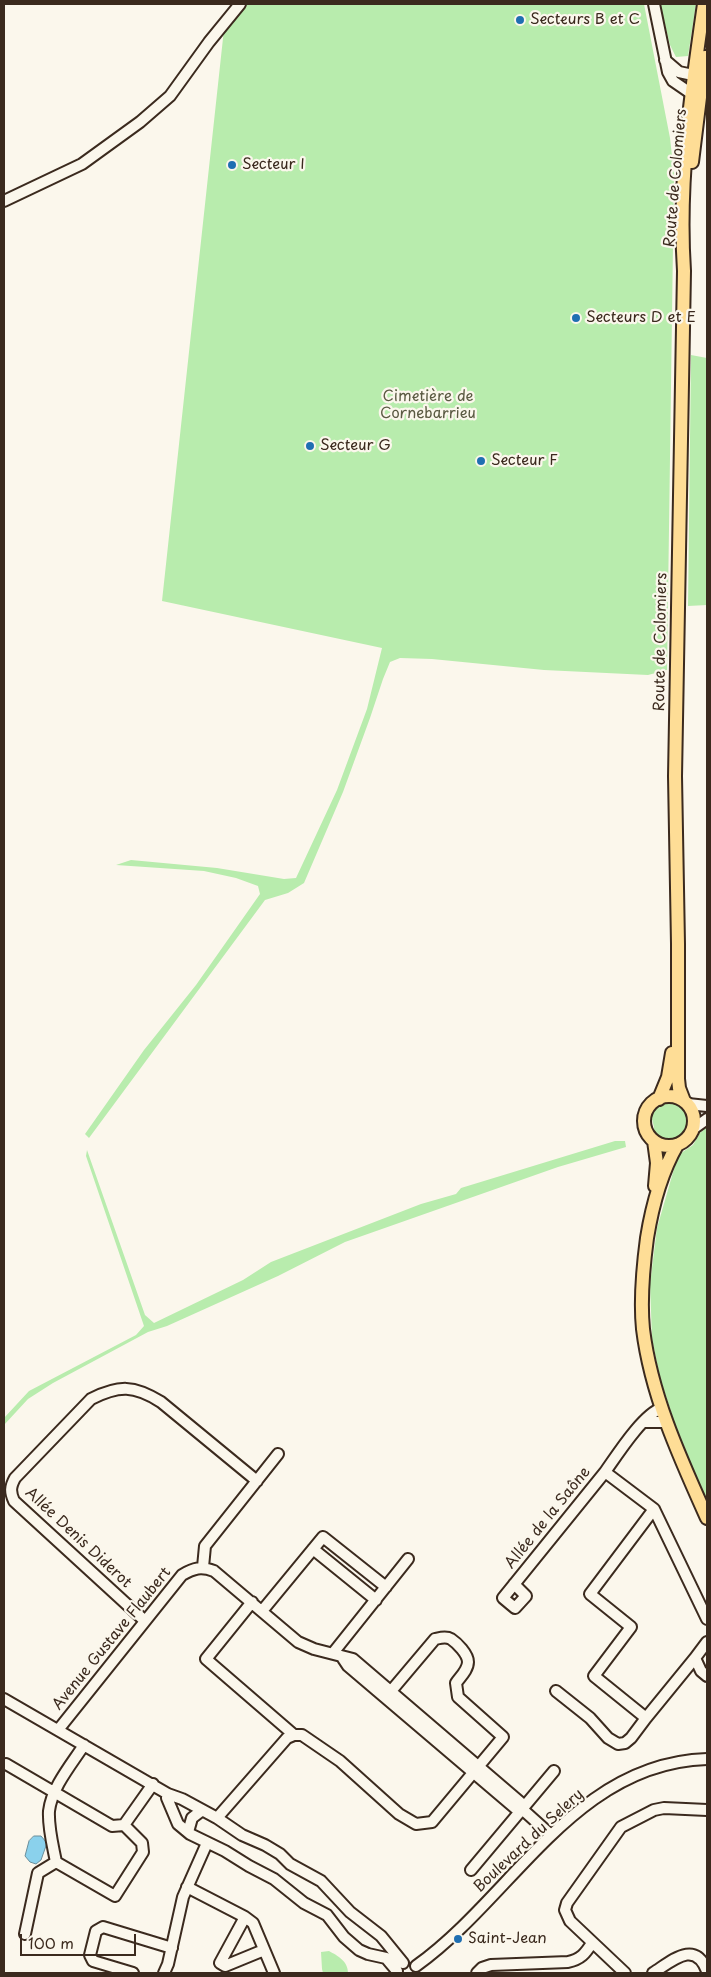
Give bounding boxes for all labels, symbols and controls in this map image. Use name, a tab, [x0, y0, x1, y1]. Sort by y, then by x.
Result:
place label: Secteurs B et C	[530, 11, 640, 29]
marker: Secteurs B et C	[514, 14, 526, 26]
street label: Route de Colomiers	[661, 108, 691, 248]
place label: Secteur I	[242, 156, 305, 174]
marker: Secteur I	[226, 159, 238, 171]
place label: Secteurs D et E	[586, 309, 696, 327]
marker: Secteurs D et E	[570, 312, 582, 324]
park label: Cimetière de Cornebarrieu	[380, 388, 476, 423]
place label: Secteur G	[320, 437, 391, 455]
marker: Secteur G	[304, 440, 316, 452]
place label: Secteur F	[491, 452, 558, 470]
marker: Secteur F	[475, 455, 487, 467]
street label: Route de Colomiers	[651, 573, 671, 711]
street label: Allée de la Saône	[501, 1464, 595, 1572]
street label: Allée Denis Diderot	[21, 1484, 135, 1592]
street label: Avenue Gustave Flaubert	[49, 1564, 175, 1714]
street label: Boulevard du Selery	[470, 1786, 588, 1896]
scale bar	[22, 1924, 139, 1956]
place label: Saint-Jean	[468, 1930, 547, 1948]
text: 100 m	[28, 1931, 74, 1954]
marker: Saint-Jean	[452, 1933, 464, 1945]

